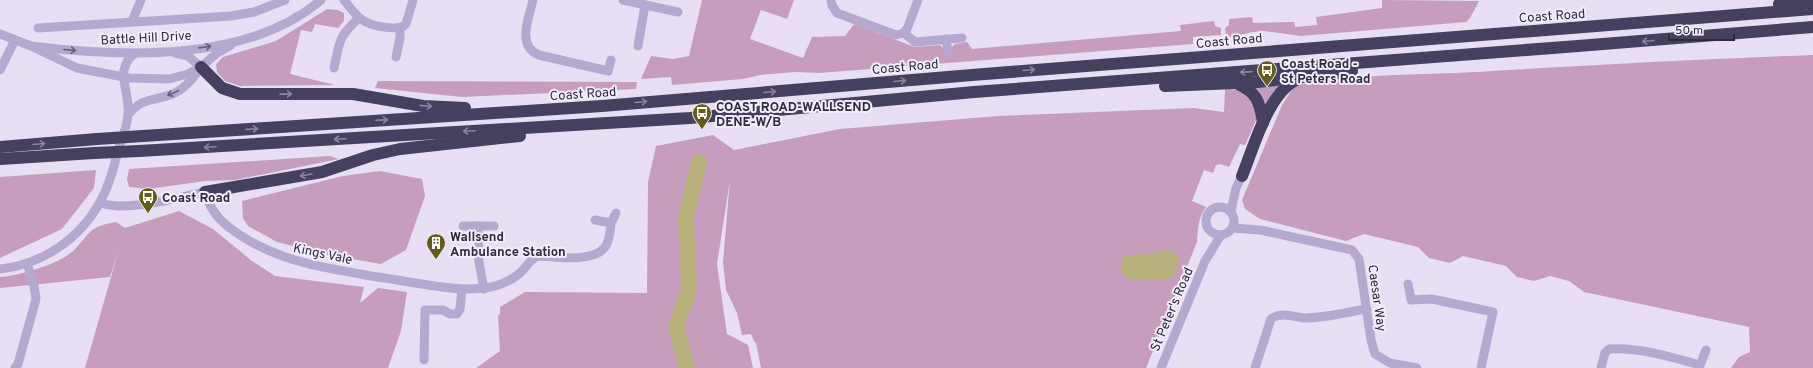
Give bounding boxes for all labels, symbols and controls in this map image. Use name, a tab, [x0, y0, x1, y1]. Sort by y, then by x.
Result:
street label: Coast Road	[1518, 7, 1586, 27]
scale bar	[1669, 16, 1734, 42]
text: 50 m	[1675, 23, 1703, 39]
street label: Battle Hill Drive	[100, 29, 192, 49]
street label: Coast Road	[1195, 31, 1263, 53]
one-way arrow	[1642, 37, 1655, 44]
one-way arrow	[198, 43, 211, 51]
one-way arrow	[63, 47, 76, 54]
street label: Coast Road	[871, 57, 939, 79]
place label: Coast Road - St Peters Road	[1281, 57, 1371, 88]
bus stop icon: Coast Road - St Peters Road	[1256, 59, 1278, 87]
one-way arrow	[1022, 67, 1035, 74]
one-way arrow	[1240, 68, 1253, 75]
one-way arrow	[893, 77, 906, 84]
street label: Coast Road	[549, 85, 617, 105]
one-way arrow	[763, 88, 776, 95]
one-way arrow	[167, 90, 179, 97]
one-way arrow	[279, 90, 292, 98]
one-way arrow	[634, 99, 647, 106]
place label: COAST ROAD-WALLSEND DENE-W/B	[716, 100, 871, 131]
one-way arrow	[419, 102, 432, 110]
bus stop icon: COAST ROAD-WALLSEND DENE-W/B	[691, 102, 713, 130]
one-way arrow	[375, 117, 388, 124]
one-way arrow	[245, 125, 258, 132]
one-way arrow	[463, 128, 476, 135]
one-way arrow	[334, 135, 347, 143]
one-way arrow	[32, 140, 45, 147]
one-way arrow	[204, 143, 217, 150]
one-way arrow	[300, 171, 313, 179]
bus stop icon: Coast Road	[137, 186, 159, 214]
place label: Coast Road	[162, 191, 230, 207]
place label: Wallsend Ambulance Station	[450, 230, 566, 261]
building icon: Wallsend Ambulance Station	[425, 232, 447, 260]
street label: Kings Vale	[292, 241, 354, 269]
street label: Caesar Way	[1363, 264, 1389, 333]
street label: St Peter's Road	[1148, 265, 1198, 354]

